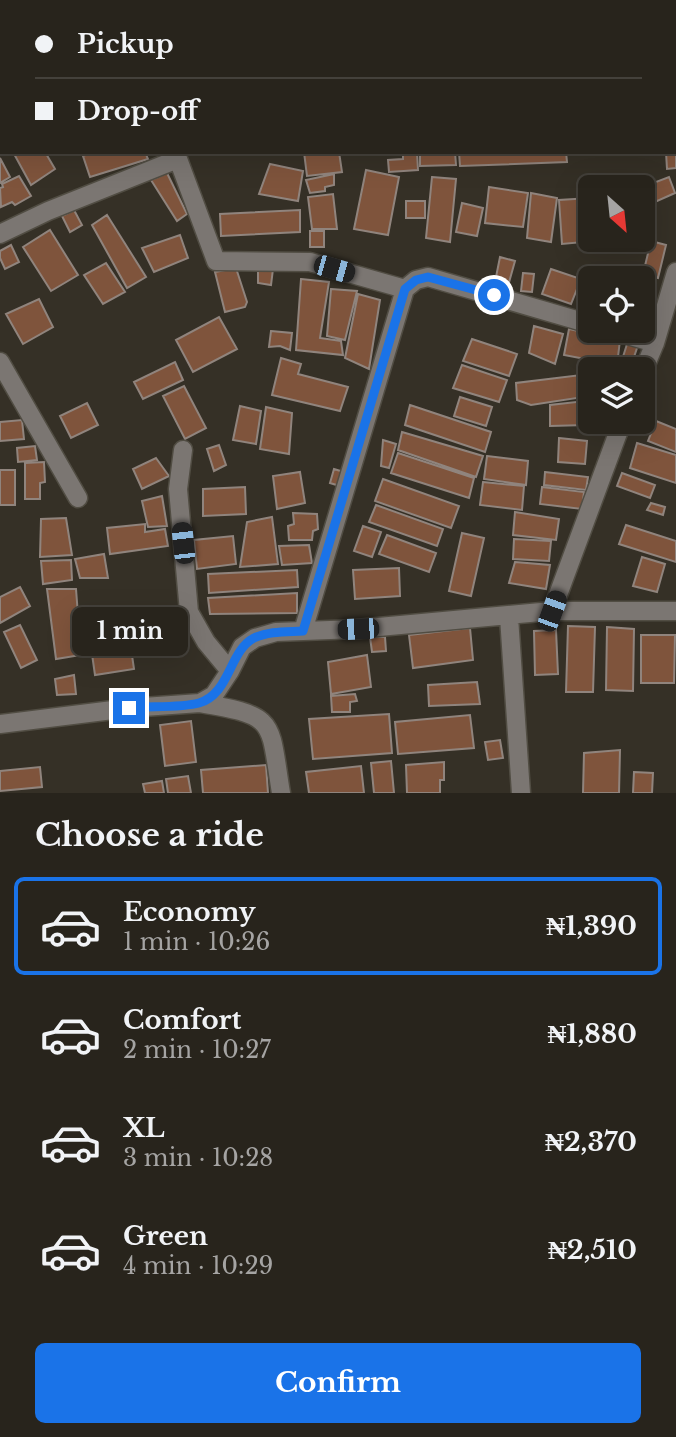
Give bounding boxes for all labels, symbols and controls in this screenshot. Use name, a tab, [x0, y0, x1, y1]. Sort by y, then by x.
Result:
text: Pickup	[77, 28, 174, 60]
text: Drop-off	[77, 95, 198, 127]
north arrow	[578, 175, 654, 252]
map controls	[578, 175, 655, 434]
car	[311, 253, 358, 285]
button: locate	[578, 266, 655, 343]
route start	[478, 279, 510, 311]
button: layers	[578, 357, 655, 434]
car	[171, 521, 196, 565]
car	[535, 588, 570, 634]
callout: 1 min	[71, 606, 187, 656]
text: 1 min	[97, 617, 163, 645]
car	[337, 618, 380, 640]
route end	[113, 692, 145, 724]
text: Choose a ride	[35, 815, 264, 855]
icon: car	[39, 895, 102, 958]
text: Economy	[123, 896, 256, 928]
text: ₦1,390	[546, 910, 637, 942]
text: 1 min · 10:26	[123, 928, 270, 956]
icon: car	[39, 1003, 102, 1066]
text: Comfort	[123, 1004, 241, 1036]
text: ₦1,880	[547, 1018, 637, 1050]
text: 2 min · 10:27	[123, 1036, 271, 1064]
icon: car	[39, 1111, 102, 1174]
text: XL	[123, 1112, 165, 1144]
text: ₦2,370	[545, 1126, 637, 1158]
text: 3 min · 10:28	[123, 1144, 273, 1172]
icon: car	[39, 1219, 102, 1282]
text: Green	[123, 1220, 208, 1252]
text: ₦2,510	[548, 1234, 637, 1266]
text: 4 min · 10:29	[123, 1252, 273, 1280]
button: Confirm	[35, 1343, 641, 1423]

